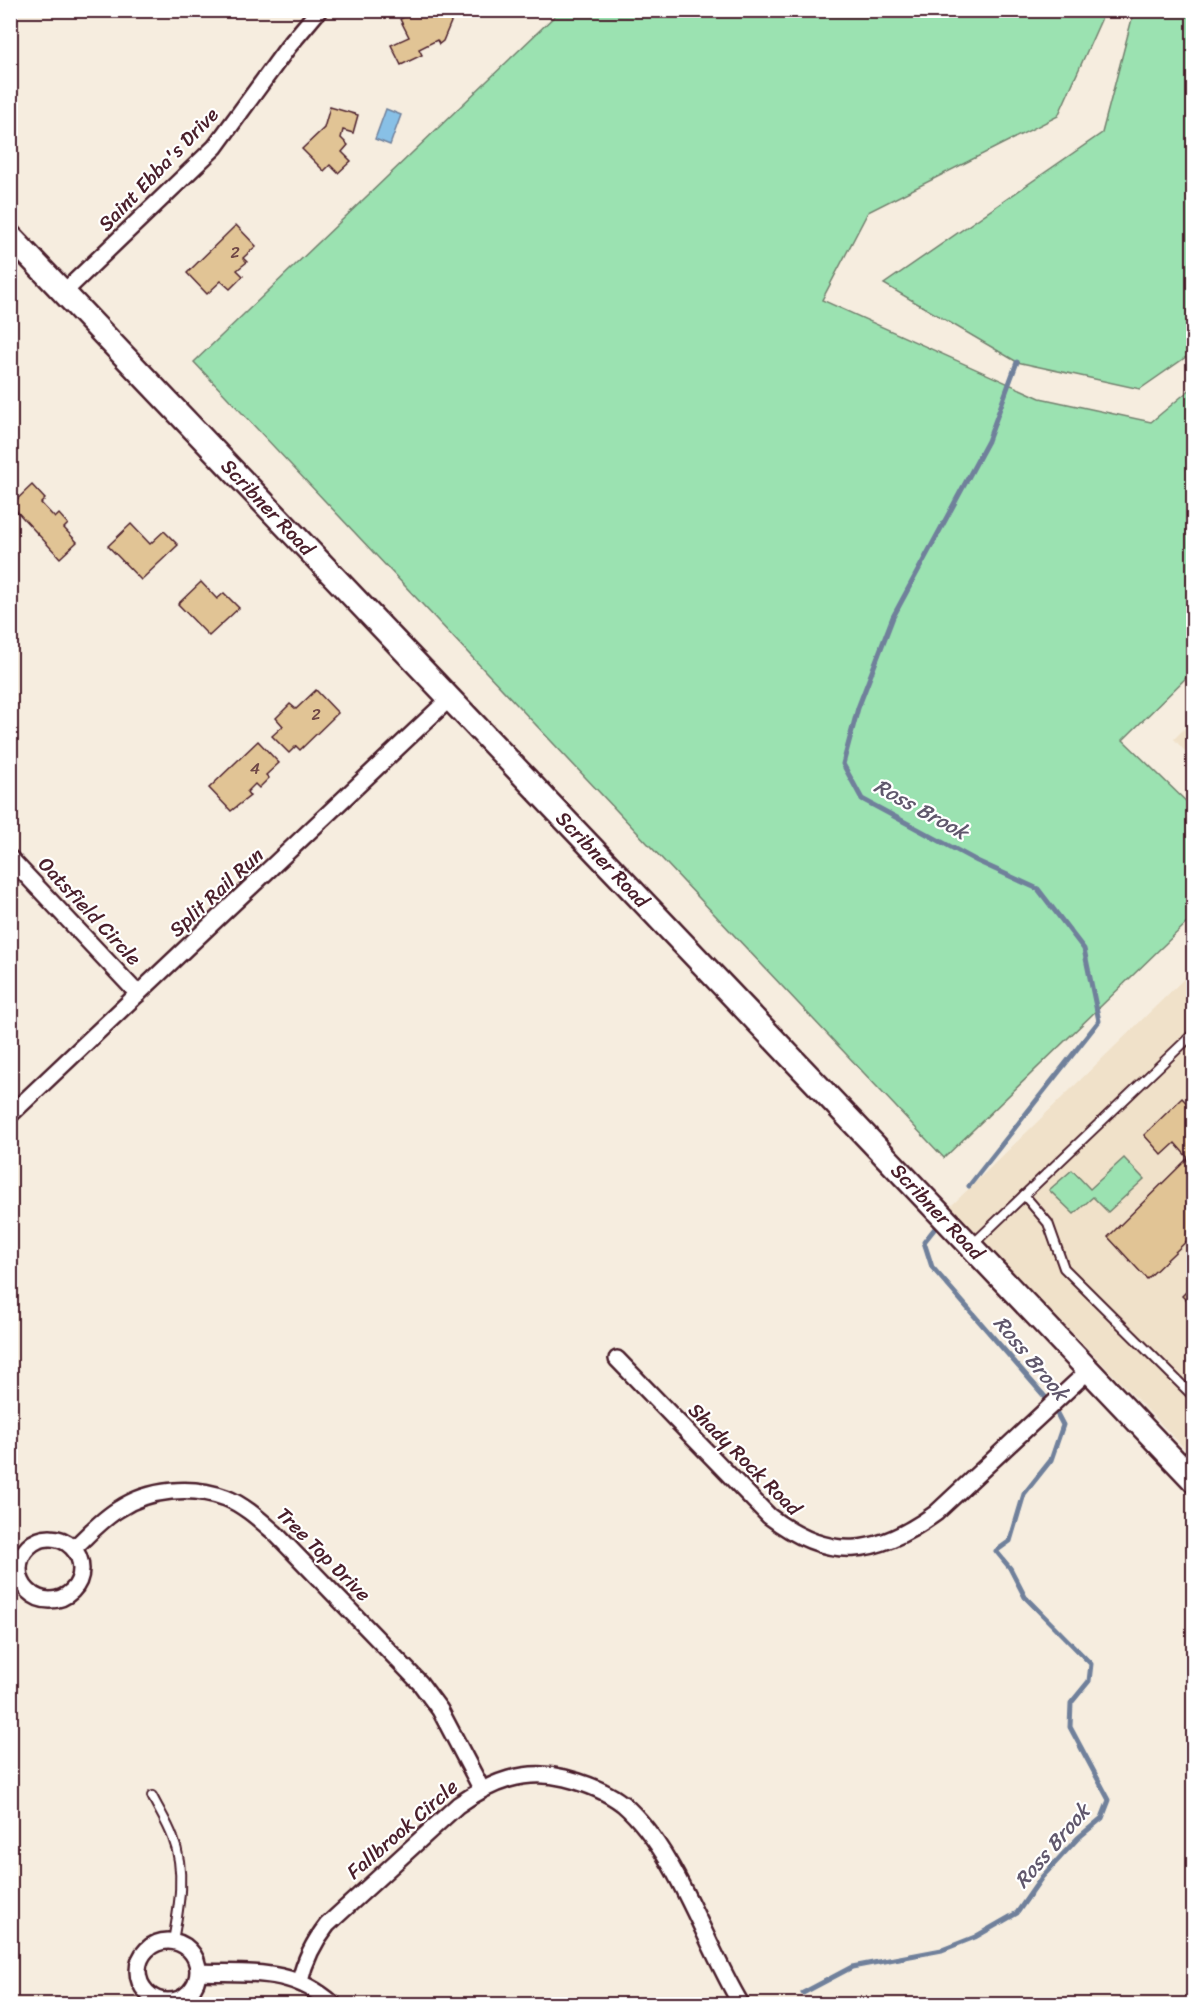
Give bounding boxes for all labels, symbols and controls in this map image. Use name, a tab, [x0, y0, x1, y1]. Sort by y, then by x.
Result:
street label: Saint Ebba's Drive	[89, 99, 228, 240]
house number: 2	[230, 238, 240, 267]
street label: Scribner Road	[212, 450, 324, 565]
house number: 2	[311, 700, 321, 729]
house number: 4	[250, 754, 260, 783]
water label: Ross Brook	[867, 768, 978, 852]
street label: Scribner Road	[547, 803, 659, 918]
street label: Split Rail Run	[161, 839, 272, 946]
street label: Oatsfield Circle	[29, 848, 150, 974]
street label: Scribner Road	[882, 1155, 994, 1270]
water label: Ross Brook	[984, 1307, 1080, 1412]
street label: Shady Rock Road	[679, 1394, 811, 1526]
street label: Tree Top Drive	[268, 1498, 380, 1610]
street label: Fallbrook Circle	[338, 1770, 466, 1888]
water label: Ross Brook	[1004, 1793, 1102, 1897]

